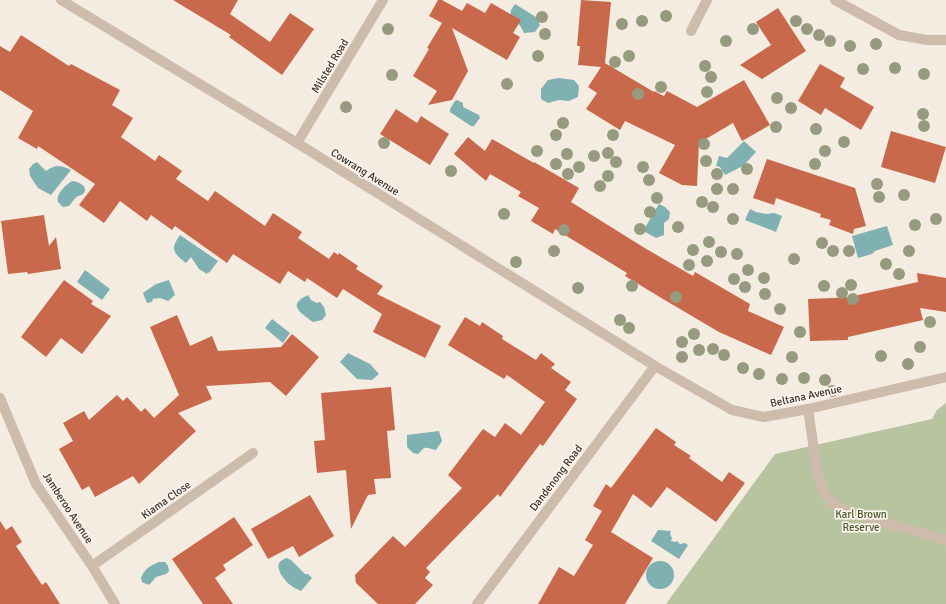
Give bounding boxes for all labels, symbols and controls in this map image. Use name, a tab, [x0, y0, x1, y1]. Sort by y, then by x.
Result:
street label: Milsted Road	[309, 36, 351, 95]
street label: Cowrang Avenue	[328, 146, 402, 198]
street label: Beltana Avenue	[769, 382, 843, 410]
street label: Dandenong Road	[527, 442, 585, 514]
street label: Jamberoo Avenue	[40, 470, 96, 546]
street label: Kiama Close	[139, 478, 193, 522]
park label: Karl Brown Reserve	[835, 508, 887, 534]

